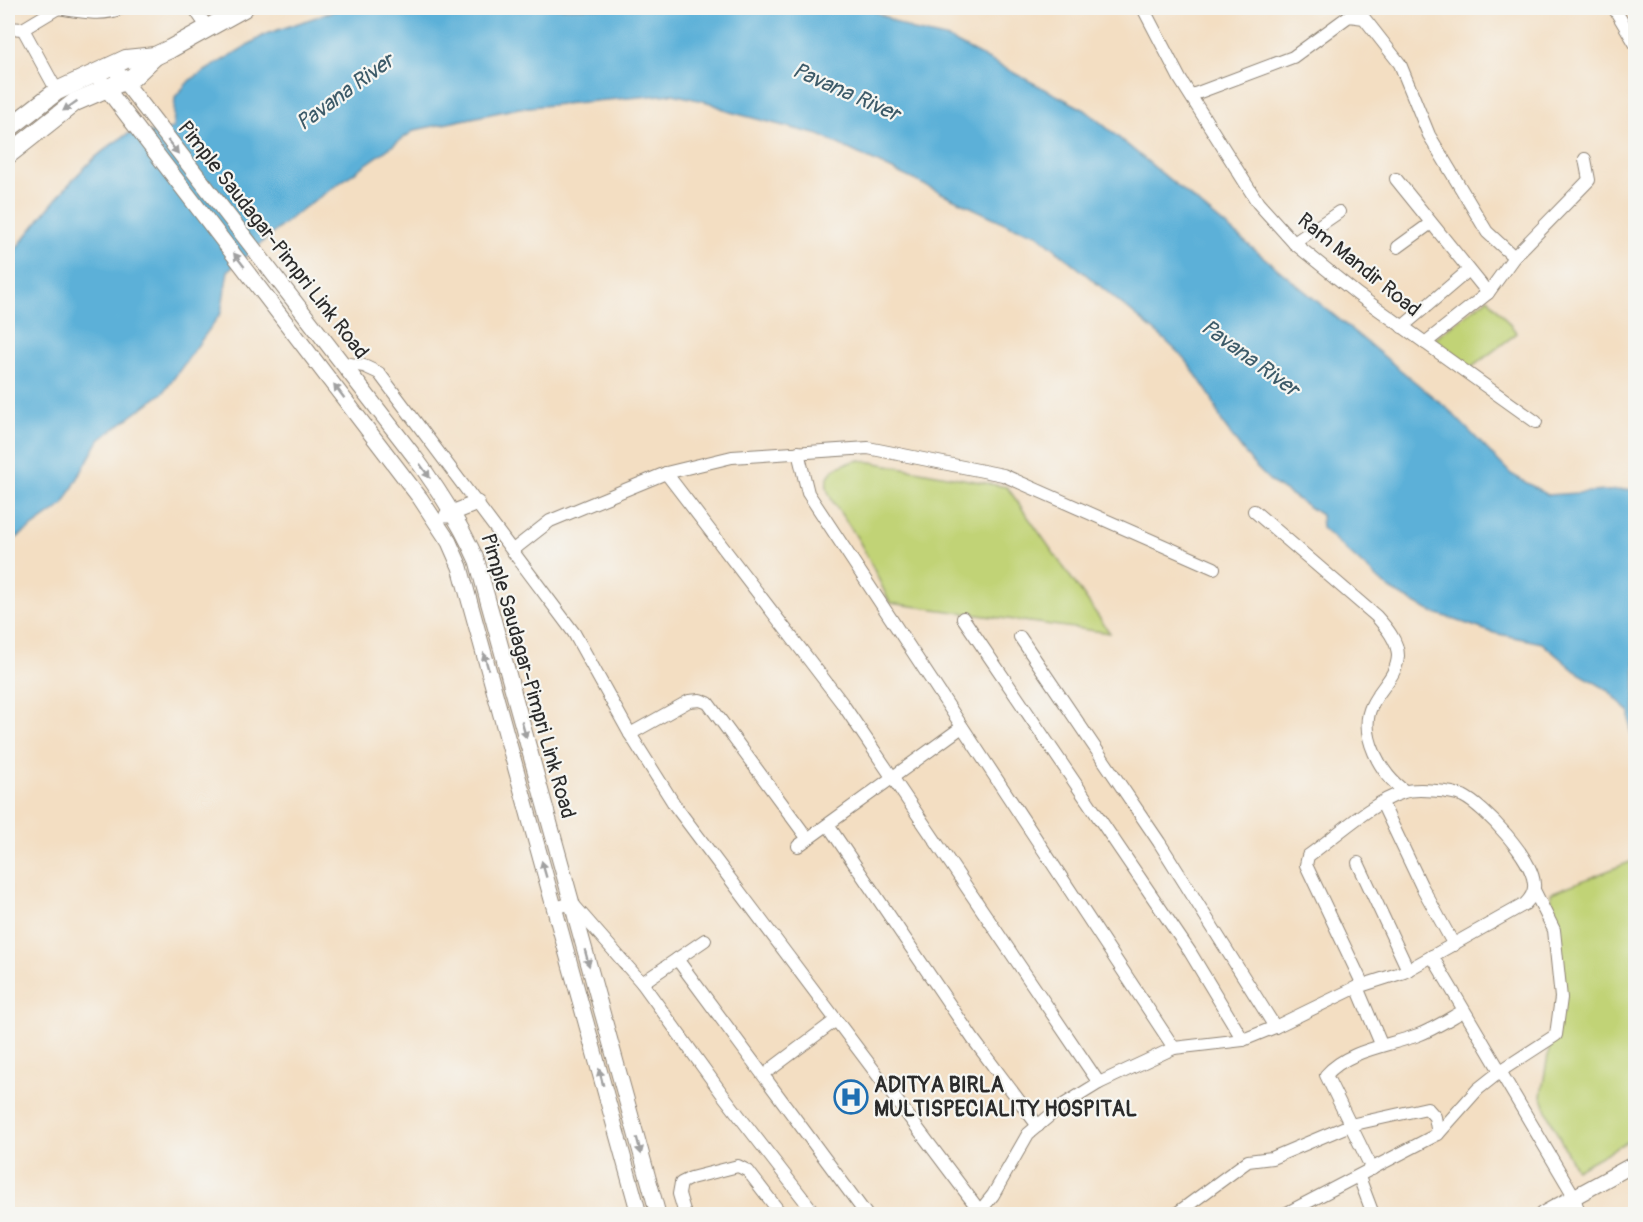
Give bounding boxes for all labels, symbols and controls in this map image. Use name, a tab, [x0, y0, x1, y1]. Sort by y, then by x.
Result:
water label: Pavana River	[291, 45, 402, 137]
water label: Pavana River	[788, 56, 907, 129]
one-way arrow	[61, 101, 78, 112]
street label: Pimple Saudagar-Pimpri Link Road	[172, 115, 374, 365]
one-way arrow	[167, 139, 179, 154]
street label: Ram Mandir Road	[1292, 207, 1426, 323]
one-way arrow	[233, 252, 246, 268]
water label: Pavana River	[1196, 313, 1307, 405]
one-way arrow	[333, 384, 345, 400]
one-way arrow	[419, 464, 431, 479]
street label: Pimple Saudagar-Pimpri Link Road	[474, 530, 582, 822]
one-way arrow	[481, 652, 490, 670]
one-way arrow	[520, 721, 529, 739]
one-way arrow	[539, 860, 548, 878]
one-way arrow	[583, 949, 592, 967]
one-way arrow	[596, 1068, 606, 1086]
place label: ADITYA BIRLA MULTISPECIALITY HOSPITAL	[874, 1072, 1137, 1123]
hospital icon: ADITYA BIRLA MULTISPECIALITY HOSPITAL	[833, 1079, 869, 1115]
one-way arrow	[635, 1137, 644, 1155]

